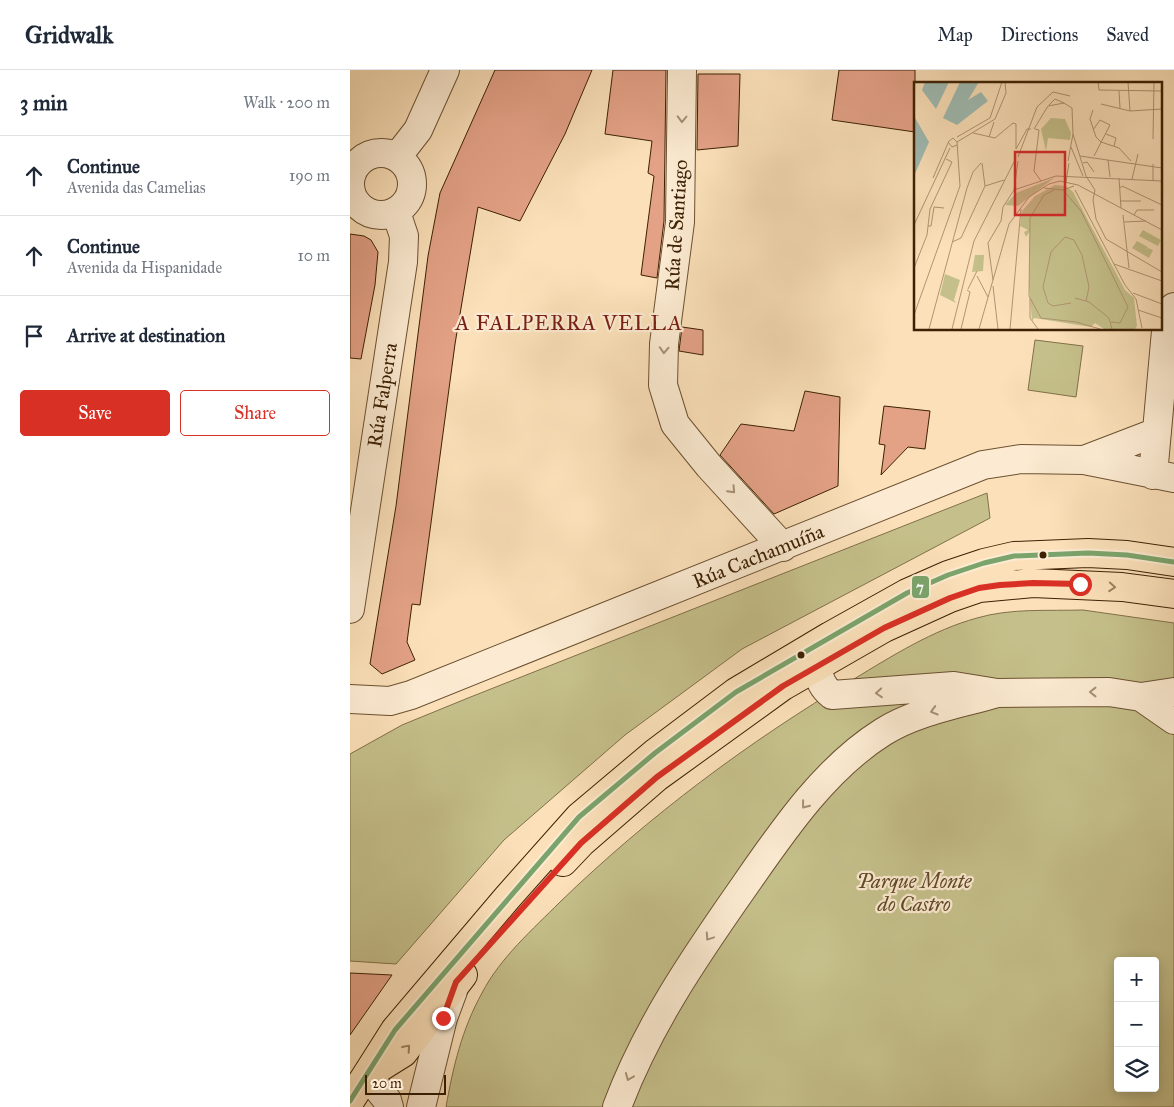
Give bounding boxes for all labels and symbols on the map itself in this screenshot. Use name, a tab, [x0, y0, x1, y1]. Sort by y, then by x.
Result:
inset map	[914, 82, 1162, 330]
one-way arrow	[676, 115, 687, 123]
street label: Rúa de Santiago	[659, 159, 694, 291]
district label: A FALPERRA VELLA	[454, 310, 683, 336]
street label: Rúa Falperra	[362, 340, 402, 449]
one-way arrow	[659, 346, 670, 354]
one-way arrow	[726, 484, 735, 493]
street label: Rúa Cachamuíña	[689, 519, 828, 593]
unlabelled marker	[1038, 550, 1048, 560]
route start	[1069, 573, 1092, 596]
line badge: 7	[911, 575, 930, 599]
text: 7	[916, 579, 924, 596]
one-way arrow	[1108, 581, 1116, 592]
unlabelled marker	[796, 650, 806, 660]
one-way arrow	[875, 687, 883, 698]
one-way arrow	[1089, 687, 1096, 697]
one-way arrow	[930, 706, 938, 716]
one-way arrow	[802, 799, 810, 808]
park label: Parque Monte do Castro	[857, 869, 972, 916]
one-way arrow	[706, 931, 715, 940]
route end	[432, 1007, 455, 1030]
one-way arrow	[401, 1044, 410, 1053]
scale bar	[365, 1072, 446, 1095]
one-way arrow	[624, 1073, 634, 1081]

